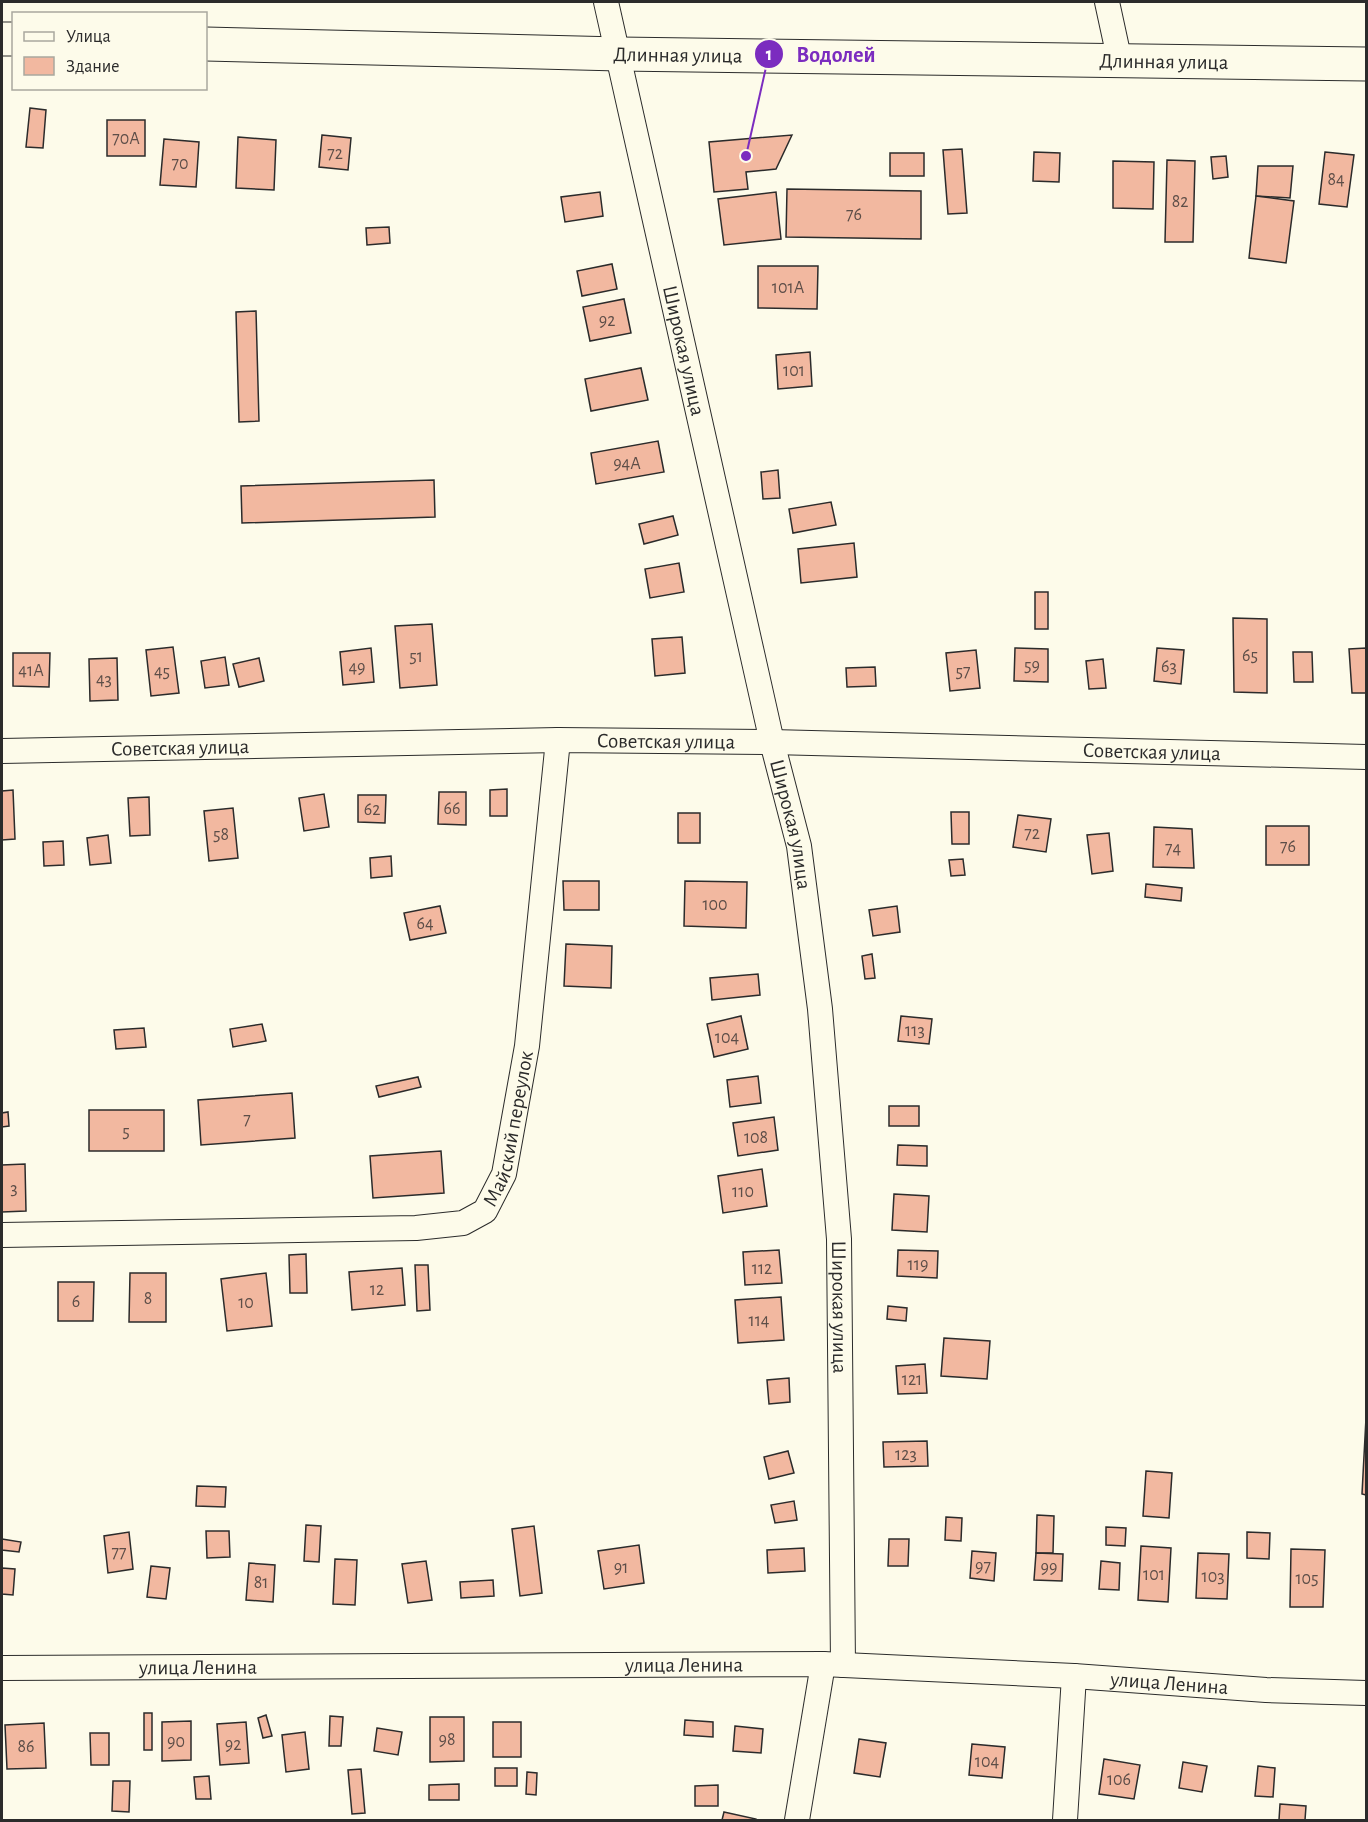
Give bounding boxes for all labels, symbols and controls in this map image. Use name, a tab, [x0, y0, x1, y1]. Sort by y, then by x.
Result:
legend	[12, 12, 207, 90]
text: Улица	[66, 28, 111, 46]
callout: Водолей	[754, 34, 887, 74]
street label: Длинная улица	[613, 44, 743, 67]
text: Водолей	[796, 44, 876, 66]
text: 1	[766, 46, 772, 64]
street label: Длинная улица	[1099, 50, 1229, 73]
text: Здание	[66, 58, 120, 76]
house number: 70А	[112, 130, 140, 148]
house number: 72	[327, 145, 343, 163]
house number: 70	[171, 155, 189, 173]
house number: 84	[1327, 171, 1345, 189]
house number: 82	[1172, 193, 1188, 211]
house number: 76	[846, 206, 862, 224]
house number: 101А	[772, 279, 805, 297]
street label: Широкая улица	[659, 283, 709, 418]
house number: 92	[599, 312, 615, 330]
house number: 101	[783, 362, 805, 380]
house number: 94А	[613, 455, 641, 473]
house number: 65	[1242, 647, 1258, 665]
house number: 51	[409, 648, 423, 666]
house number: 59	[1024, 657, 1040, 675]
house number: 63	[1161, 658, 1177, 676]
house number: 49	[348, 659, 366, 677]
house number: 41А	[18, 662, 44, 680]
house number: 45	[154, 663, 170, 681]
house number: 57	[955, 663, 971, 681]
house number: 43	[96, 671, 112, 689]
street label: Советская улица	[597, 730, 736, 753]
street label: Советская улица	[111, 736, 250, 760]
street label: Советская улица	[1082, 740, 1222, 764]
street label: Широкая улица	[766, 757, 815, 891]
house number: 66	[444, 800, 460, 818]
house number: 62	[364, 801, 380, 819]
house number: 72	[1024, 825, 1040, 843]
house number: 58	[213, 826, 229, 844]
house number: 76	[1280, 838, 1296, 856]
house number: 74	[1165, 840, 1181, 858]
house number: 100	[702, 896, 728, 914]
house number: 64	[416, 915, 434, 933]
house number: 113	[905, 1022, 925, 1040]
house number: 104	[715, 1029, 740, 1047]
street label: Майский переулок	[479, 1049, 537, 1210]
house number: 7	[243, 1111, 251, 1129]
house number: 5	[122, 1123, 130, 1141]
house number: 108	[744, 1129, 768, 1147]
house number: 3	[10, 1180, 18, 1198]
house number: 110	[732, 1183, 754, 1201]
street label: Широкая улица	[828, 1240, 850, 1374]
house number: 119	[908, 1256, 928, 1274]
house number: 112	[752, 1260, 772, 1278]
house number: 12	[370, 1281, 384, 1299]
house number: 8	[144, 1290, 152, 1308]
house number: 6	[72, 1293, 80, 1311]
house number: 10	[238, 1294, 254, 1312]
house number: 114	[748, 1312, 770, 1330]
house number: 121	[902, 1371, 922, 1389]
house number: 123	[895, 1446, 917, 1464]
house number: 77	[111, 1544, 127, 1562]
house number: 97	[975, 1558, 991, 1576]
house number: 91	[614, 1559, 628, 1577]
house number: 99	[1041, 1559, 1057, 1577]
house number: 101	[1143, 1566, 1165, 1584]
house number: 103	[1201, 1568, 1225, 1586]
house number: 105	[1295, 1570, 1319, 1588]
house number: 81	[254, 1574, 268, 1592]
street label: улица Ленина	[624, 1654, 743, 1676]
street label: улица Ленина	[138, 1657, 257, 1678]
street label: улица Ленина	[1109, 1669, 1229, 1698]
house number: 98	[439, 1731, 456, 1749]
house number: 90	[167, 1733, 185, 1751]
house number: 92	[225, 1736, 241, 1754]
house number: 86	[18, 1738, 35, 1756]
house number: 104	[975, 1753, 1000, 1771]
house number: 106	[1107, 1771, 1131, 1789]

